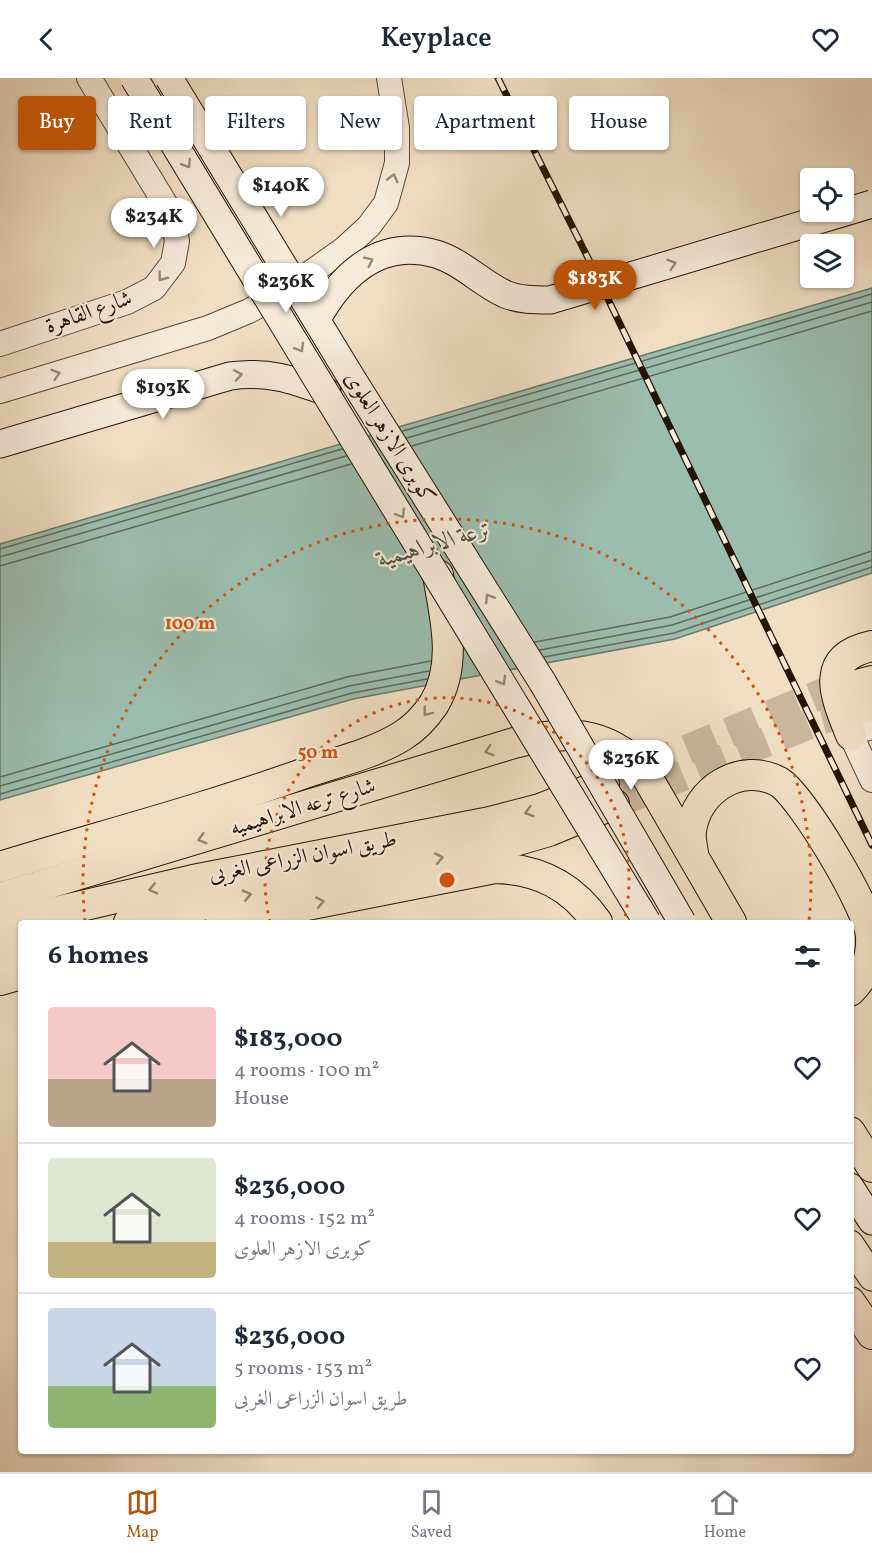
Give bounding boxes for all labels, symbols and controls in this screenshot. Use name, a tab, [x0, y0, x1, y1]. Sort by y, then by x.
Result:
text: Keyplace	[380, 20, 492, 58]
icon: back	[30, 23, 63, 56]
icon: heart	[809, 23, 842, 56]
chip: Buy	[18, 96, 96, 150]
chip: Rent	[108, 96, 193, 150]
chip: Filters	[205, 96, 306, 150]
chip: New	[318, 96, 402, 150]
chip: Apartment	[414, 96, 557, 150]
chip: House	[569, 96, 669, 150]
one-way arrow	[180, 158, 192, 168]
pin: $140K	[239, 167, 323, 218]
map controls	[800, 168, 854, 288]
button: locate	[800, 168, 854, 222]
text: $140K	[252, 172, 310, 200]
one-way arrow	[385, 173, 398, 183]
pin: $234K	[112, 198, 196, 249]
text: $234K	[125, 203, 183, 231]
button: layers	[800, 234, 854, 288]
one-way arrow	[363, 257, 374, 269]
one-way arrow	[666, 259, 677, 271]
pin: $183K	[553, 260, 637, 311]
pin: $236K	[244, 263, 328, 314]
text: $183K	[568, 265, 622, 293]
text: $236K	[258, 268, 314, 296]
one-way arrow	[159, 271, 170, 282]
street label: شارع القاهرة	[41, 284, 137, 343]
one-way arrow	[293, 342, 305, 352]
street label: كوبرى الازهر العلوى	[336, 366, 442, 510]
one-way arrow	[50, 369, 61, 381]
pin: $193K	[121, 369, 205, 420]
one-way arrow	[233, 370, 242, 382]
text: $193K	[136, 374, 190, 402]
one-way arrow	[394, 508, 406, 518]
water label: ترعة الابراهيمية	[372, 512, 496, 578]
one-way arrow	[485, 594, 497, 604]
text: 100 m	[165, 612, 215, 637]
one-way arrow	[494, 675, 506, 685]
one-way arrow	[424, 705, 435, 716]
pin: $236K	[589, 740, 673, 791]
text: 50 m	[298, 741, 338, 766]
one-way arrow	[484, 744, 495, 756]
text: $236K	[603, 745, 659, 773]
street label: شارع ترعه الابراهيميه	[226, 771, 380, 846]
one-way arrow	[524, 805, 535, 817]
street label: طريق اسوان الزراعى الغربى	[206, 825, 400, 891]
one-way arrow	[197, 832, 208, 844]
one-way arrow	[433, 852, 443, 865]
centre of rings	[437, 870, 457, 890]
one-way arrow	[148, 881, 158, 894]
one-way arrow	[242, 889, 252, 902]
one-way arrow	[314, 896, 324, 909]
text: 6 homes	[48, 938, 149, 974]
icon: filters	[791, 940, 824, 973]
text: $183,000	[234, 1021, 342, 1057]
icon: home	[96, 1031, 168, 1103]
icon: heart	[791, 1051, 824, 1084]
text: 4 rooms · 100 m²	[234, 1057, 379, 1085]
text: House	[234, 1085, 289, 1113]
text: $236,000	[234, 1169, 345, 1205]
icon: home	[96, 1182, 168, 1254]
icon: heart	[791, 1202, 824, 1235]
text: 4 rooms · 152 m²	[234, 1205, 375, 1233]
text: كوبرى الازهر العلوى	[234, 1236, 371, 1264]
text: $236,000	[234, 1319, 345, 1355]
icon: home	[96, 1332, 168, 1404]
icon: heart	[791, 1352, 824, 1385]
text: 5 rooms · 153 m²	[234, 1355, 372, 1383]
text: طريق اسوان الزراعى الغربى	[234, 1386, 408, 1414]
tab: Map	[126, 1486, 159, 1544]
tab: Saved	[411, 1486, 452, 1544]
tab: Home	[704, 1486, 746, 1544]

